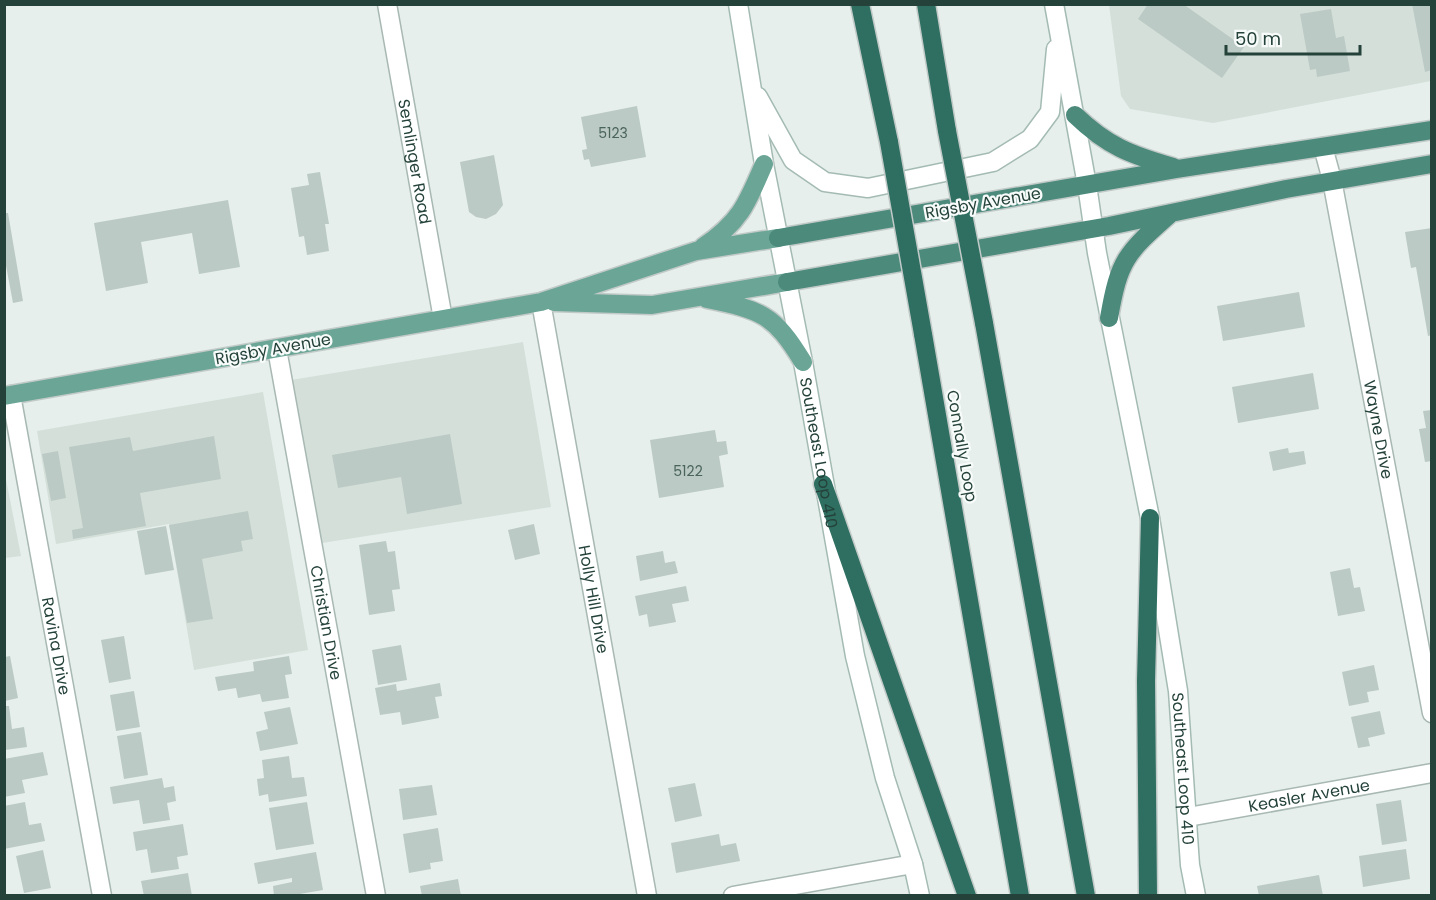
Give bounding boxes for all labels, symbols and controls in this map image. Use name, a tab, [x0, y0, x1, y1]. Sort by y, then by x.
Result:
scale bar	[1226, 18, 1360, 56]
text: 50 m	[1235, 26, 1281, 51]
street label: Semlinger Road	[393, 97, 437, 226]
house number: 5123	[598, 123, 628, 143]
street label: Rigsby Avenue	[923, 182, 1043, 224]
street label: Rigsby Avenue	[213, 328, 333, 370]
street label: Southeast Loop 410	[794, 375, 844, 530]
street label: Wayne Drive	[1358, 378, 1399, 481]
street label: Connally Loop	[941, 388, 983, 504]
house number: 5122	[673, 461, 703, 481]
street label: Holly Hill Drive	[573, 543, 615, 655]
street label: Christian Drive	[305, 563, 348, 682]
street label: Ravina Drive	[36, 595, 77, 697]
street label: Southeast Loop 410	[1167, 691, 1200, 846]
street label: Keasler Avenue	[1247, 773, 1372, 817]

